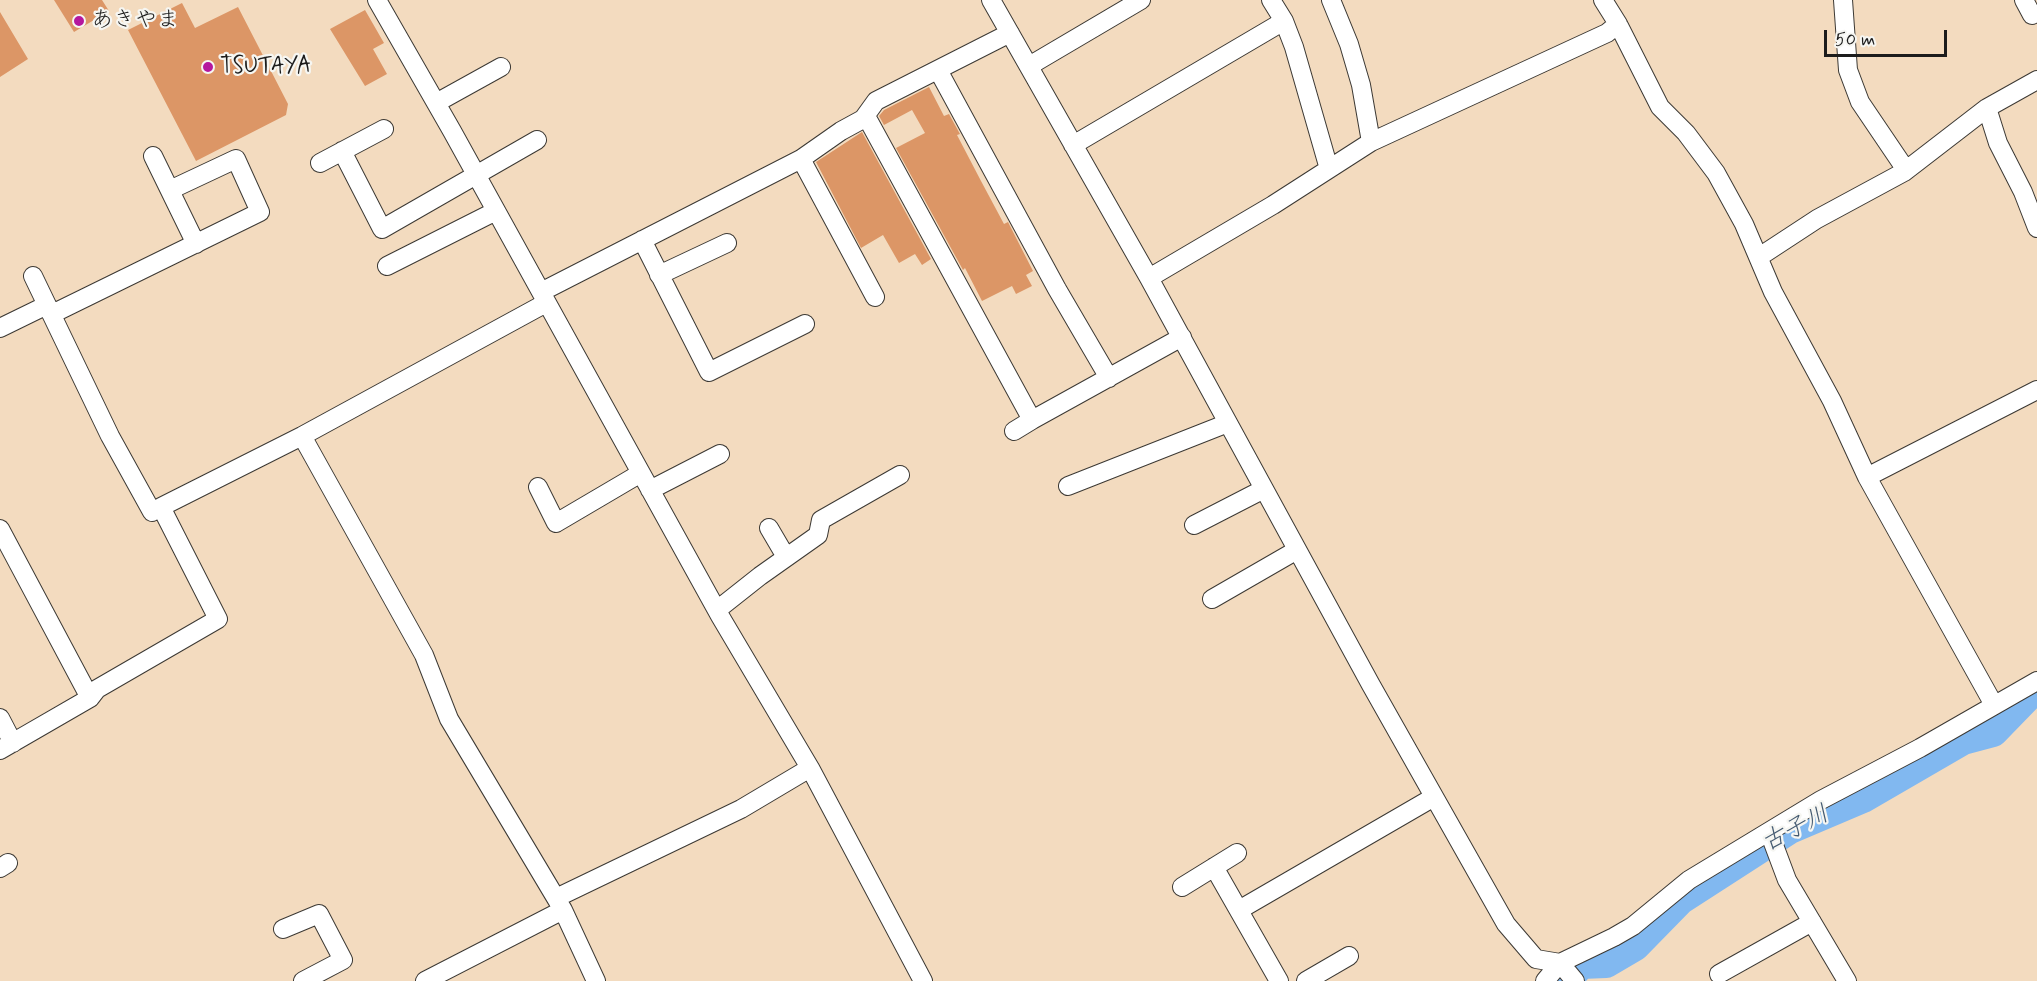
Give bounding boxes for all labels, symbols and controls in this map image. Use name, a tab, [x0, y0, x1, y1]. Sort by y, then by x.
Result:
place label: あきやま	[91, 8, 179, 34]
marker: あきやま	[72, 14, 86, 28]
scale bar	[1827, 18, 1950, 56]
text: 50 m	[1835, 28, 1875, 52]
place label: TSUTAYA	[220, 54, 312, 80]
marker: TSUTAYA	[201, 60, 215, 74]
water label: 古子川	[1757, 801, 1835, 859]

